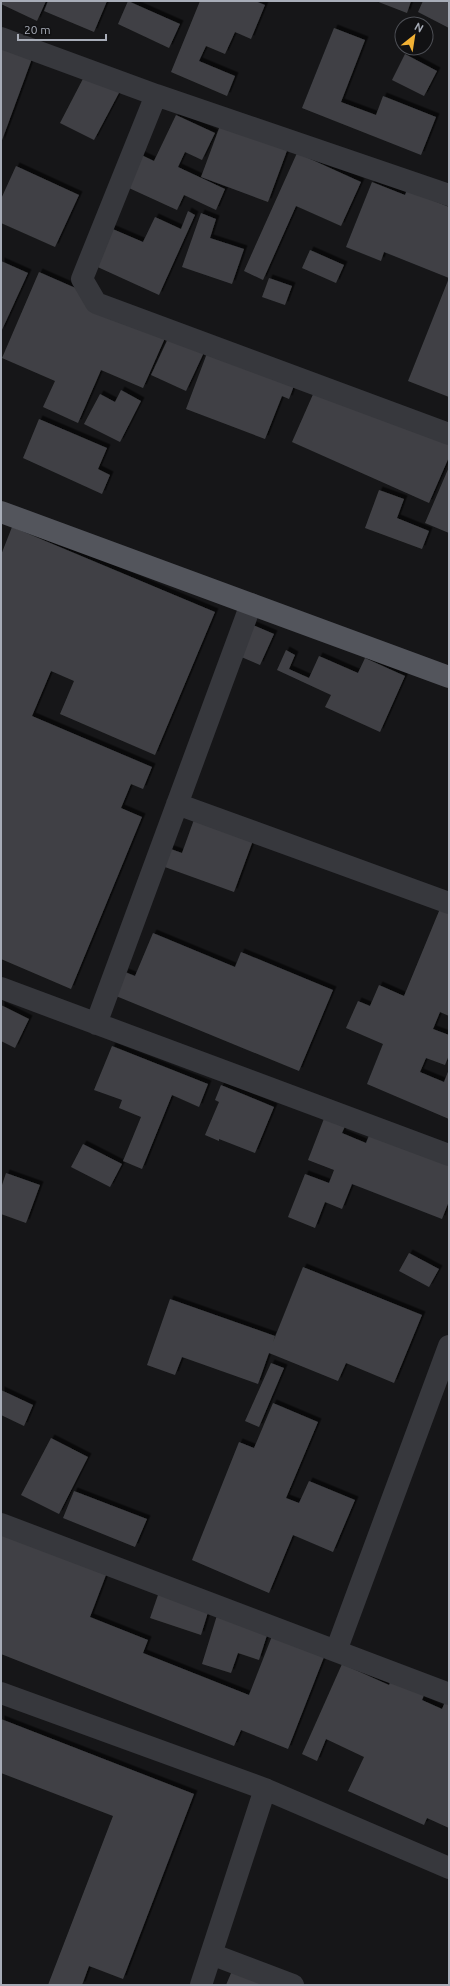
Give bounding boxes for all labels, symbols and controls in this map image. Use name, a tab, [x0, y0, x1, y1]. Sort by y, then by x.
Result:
scale bar	[18, 16, 106, 42]
north arrow	[394, 16, 434, 56]
text: N	[412, 20, 426, 35]
text: 20 m	[24, 23, 51, 36]

